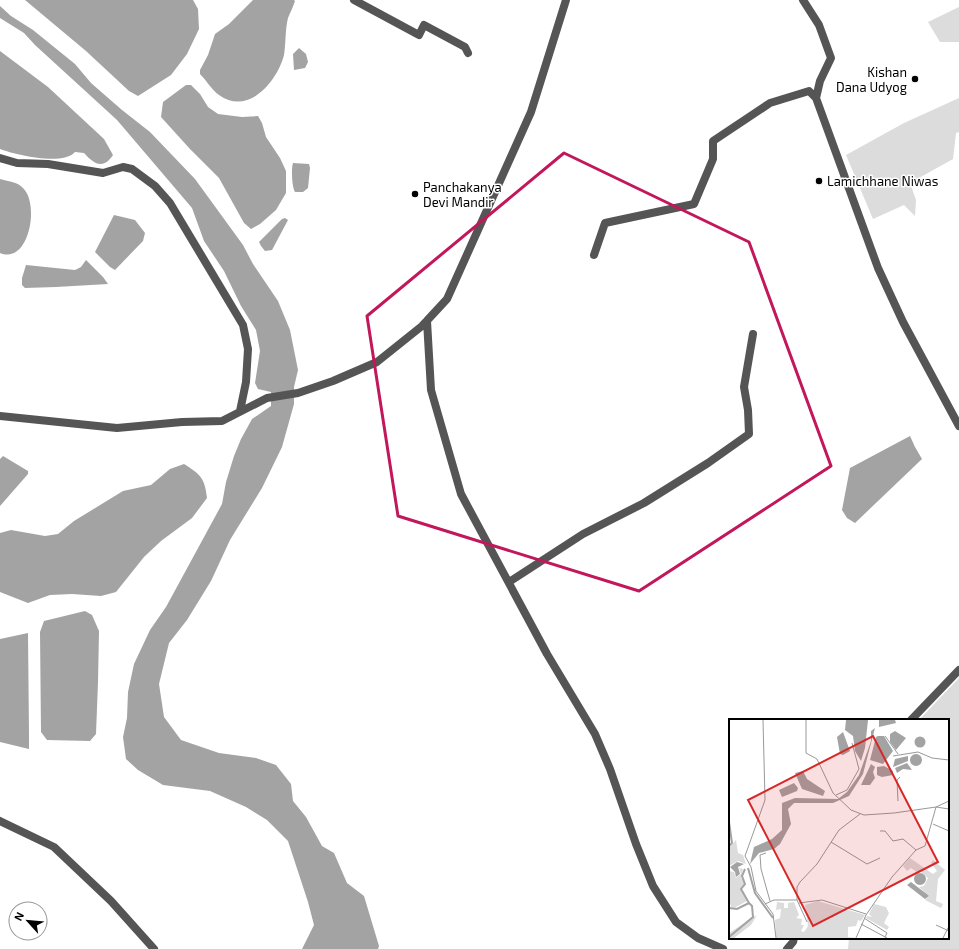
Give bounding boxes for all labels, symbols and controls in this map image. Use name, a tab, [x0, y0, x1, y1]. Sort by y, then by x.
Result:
place label: Kishan Dana Udyog	[836, 64, 907, 95]
marker: Kishan Dana Udyog	[910, 74, 920, 84]
place label: Lamichhane Niwas	[827, 173, 938, 189]
marker: Lamichhane Niwas	[814, 176, 824, 186]
place label: Panchakanya Devi Mandir	[423, 179, 502, 210]
marker: Panchakanya Devi Mandir	[410, 189, 420, 199]
inset map	[729, 719, 949, 939]
north arrow	[8, 901, 48, 941]
text: N	[11, 910, 26, 923]

